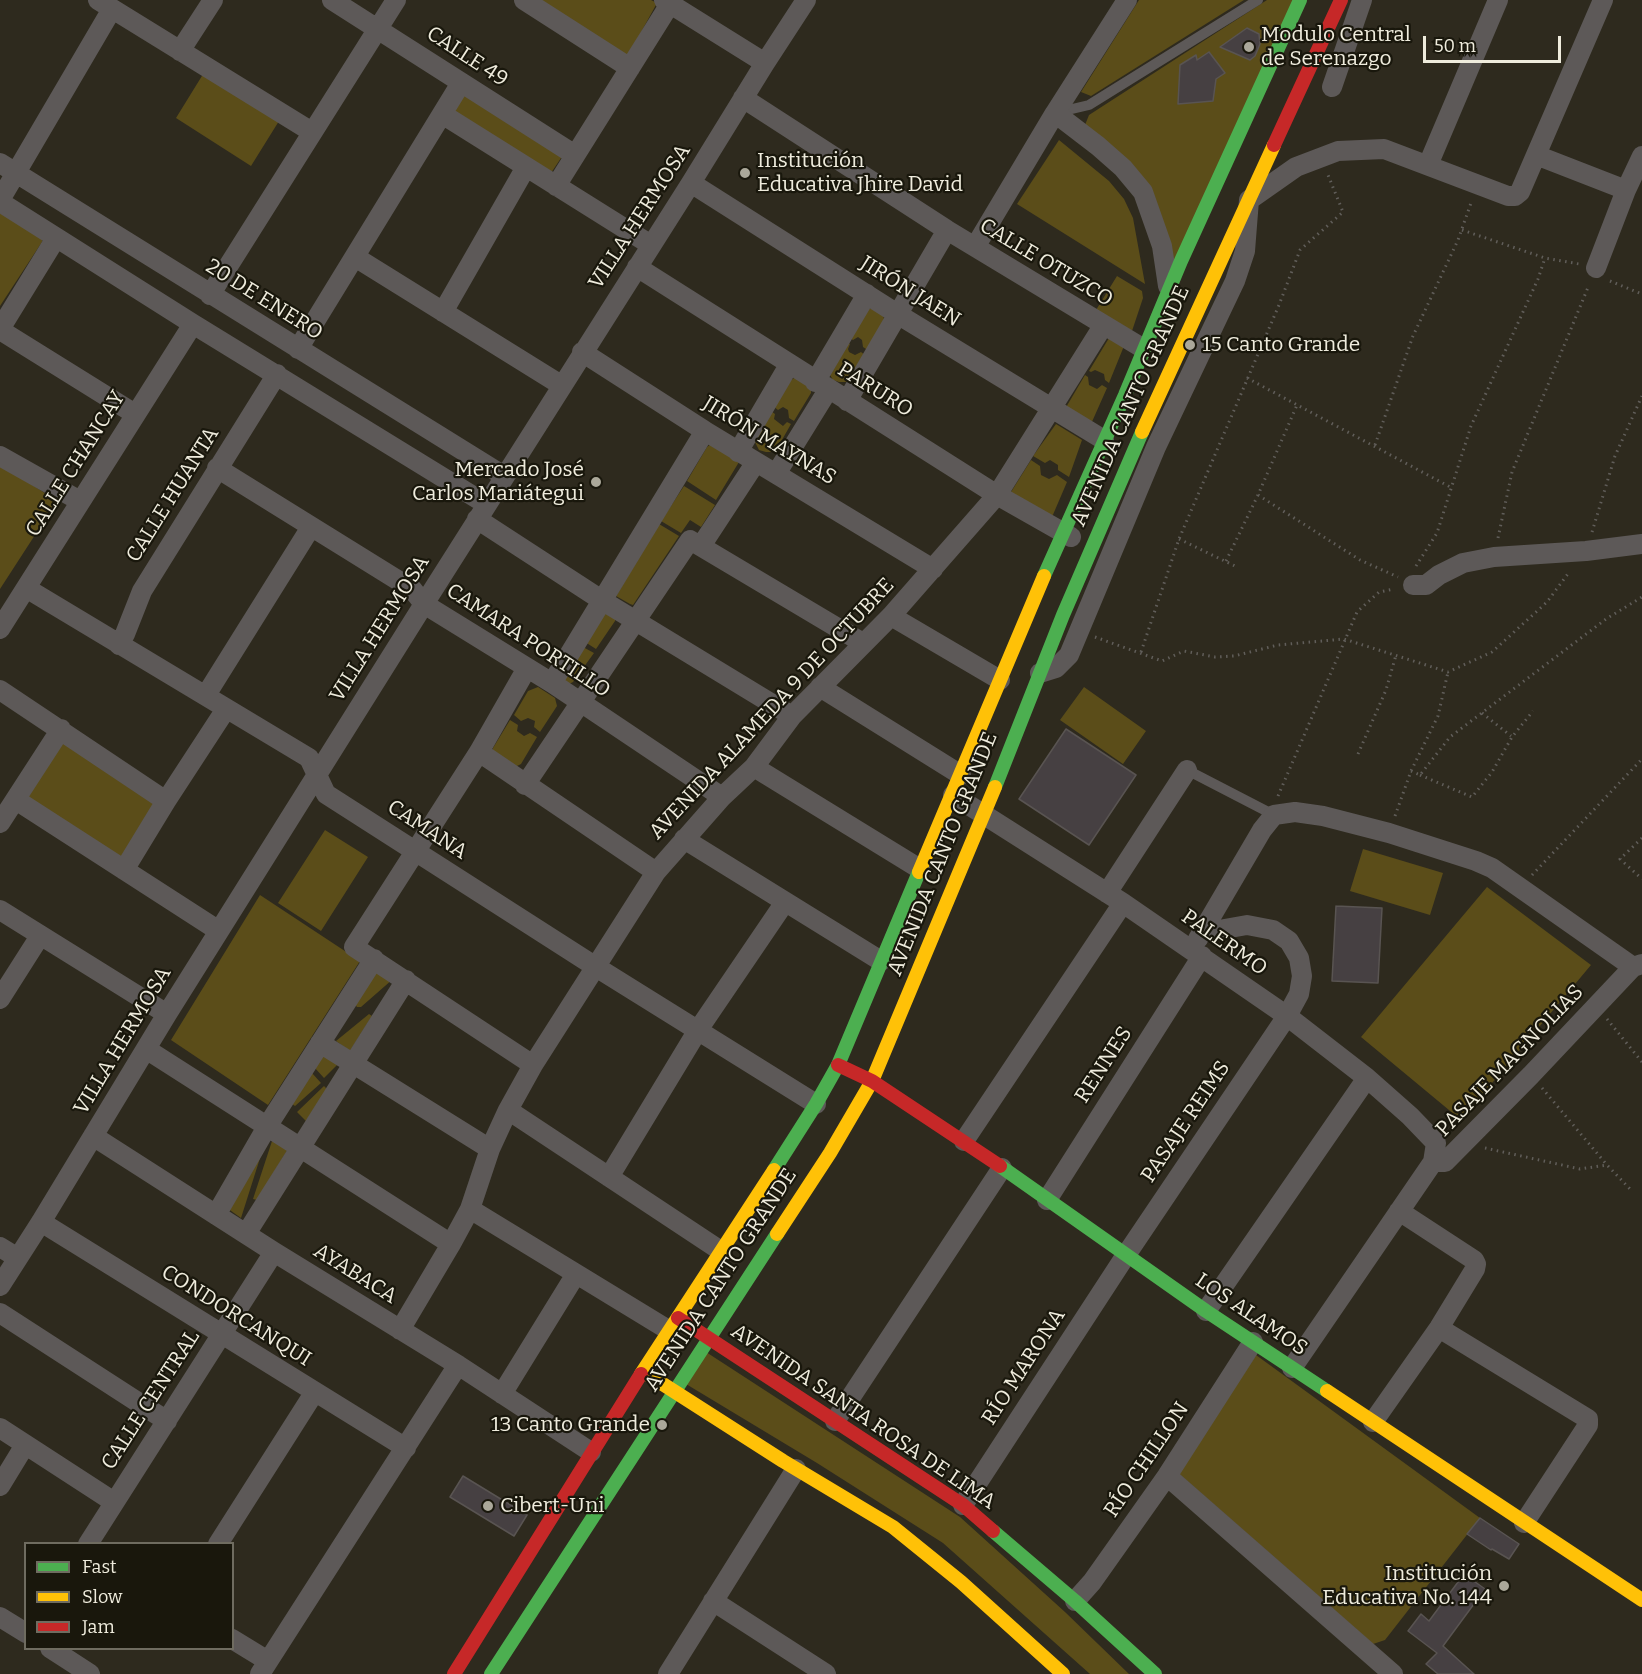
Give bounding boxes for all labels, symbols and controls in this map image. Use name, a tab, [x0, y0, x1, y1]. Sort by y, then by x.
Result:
street label: CALLE 49	[422, 21, 512, 93]
place label: Modulo Central de Serenazgo	[1261, 22, 1411, 72]
scale bar	[1426, 24, 1564, 62]
text: 50 m	[1434, 35, 1476, 57]
marker: Modulo Central de Serenazgo	[1242, 40, 1256, 54]
street label: VILLA HERMOSA	[584, 140, 696, 294]
place label: Institución Educativa Jhire David	[757, 148, 963, 198]
marker: Institución Educativa Jhire David	[738, 166, 752, 180]
street label: CALLE OTUZCO	[975, 213, 1117, 313]
street label: JIRÓN JAEN	[855, 251, 965, 333]
street label: 20 DE ENERO	[201, 254, 327, 346]
street label: AVENIDA CANTO GRANDE	[1067, 282, 1195, 530]
place label: 15 Canto Grande	[1202, 332, 1360, 358]
marker: 15 Canto Grande	[1183, 338, 1197, 352]
street label: PARURO	[833, 357, 917, 423]
street label: CALLE CHANCAY	[21, 386, 131, 542]
street label: JIRÓN MAYNAS	[698, 391, 840, 491]
street label: CALLE HUANTA	[121, 423, 225, 567]
place label: Mercado José Carlos Mariátegui	[412, 457, 584, 507]
marker: Mercado José Carlos Mariátegui	[589, 475, 603, 489]
street label: VILLA HERMOSA	[325, 551, 435, 707]
street label: AVENIDA ALAMEDA 9 DE OCTUBRE	[644, 573, 900, 845]
street label: CAMARA PORTILLO	[441, 579, 615, 703]
street label: AVENIDA CANTO GRANDE	[883, 729, 1003, 979]
street label: CAMANA	[382, 795, 472, 865]
street label: PALERMO	[1176, 904, 1272, 982]
street label: VILLA HERMOSA	[69, 963, 177, 1119]
street label: PASAJE MAGNOLIAS	[1431, 980, 1589, 1142]
street label: RENNES	[1070, 1022, 1138, 1108]
street label: PASAJE REIMS	[1136, 1056, 1236, 1188]
street label: AVENIDA CANTO GRANDE	[639, 1164, 803, 1396]
street label: AYABACA	[309, 1238, 401, 1310]
street label: CONDORCANQUI	[156, 1260, 316, 1372]
street label: LOS ALAMOS	[1190, 1268, 1312, 1362]
street label: RÍO MARONA	[977, 1304, 1071, 1430]
street label: AVENIDA SANTA ROSA DE LIMA	[726, 1319, 1000, 1515]
street label: CALLE CENTRAL	[96, 1325, 206, 1475]
street label: RÍO CHILLON	[1099, 1398, 1195, 1522]
place label: 13 Canto Grande	[491, 1412, 650, 1438]
marker: 13 Canto Grande	[655, 1418, 669, 1432]
place label: Cibert-Uni	[500, 1493, 605, 1519]
marker: Cibert-Uni	[481, 1499, 495, 1513]
legend	[24, 1542, 234, 1650]
text: Fast	[82, 1556, 117, 1578]
place label: Institución Educativa No. 144	[1322, 1561, 1492, 1611]
marker: Institución Educativa No. 144	[1497, 1579, 1511, 1593]
text: Slow	[82, 1586, 122, 1608]
text: Jam	[82, 1616, 115, 1638]

